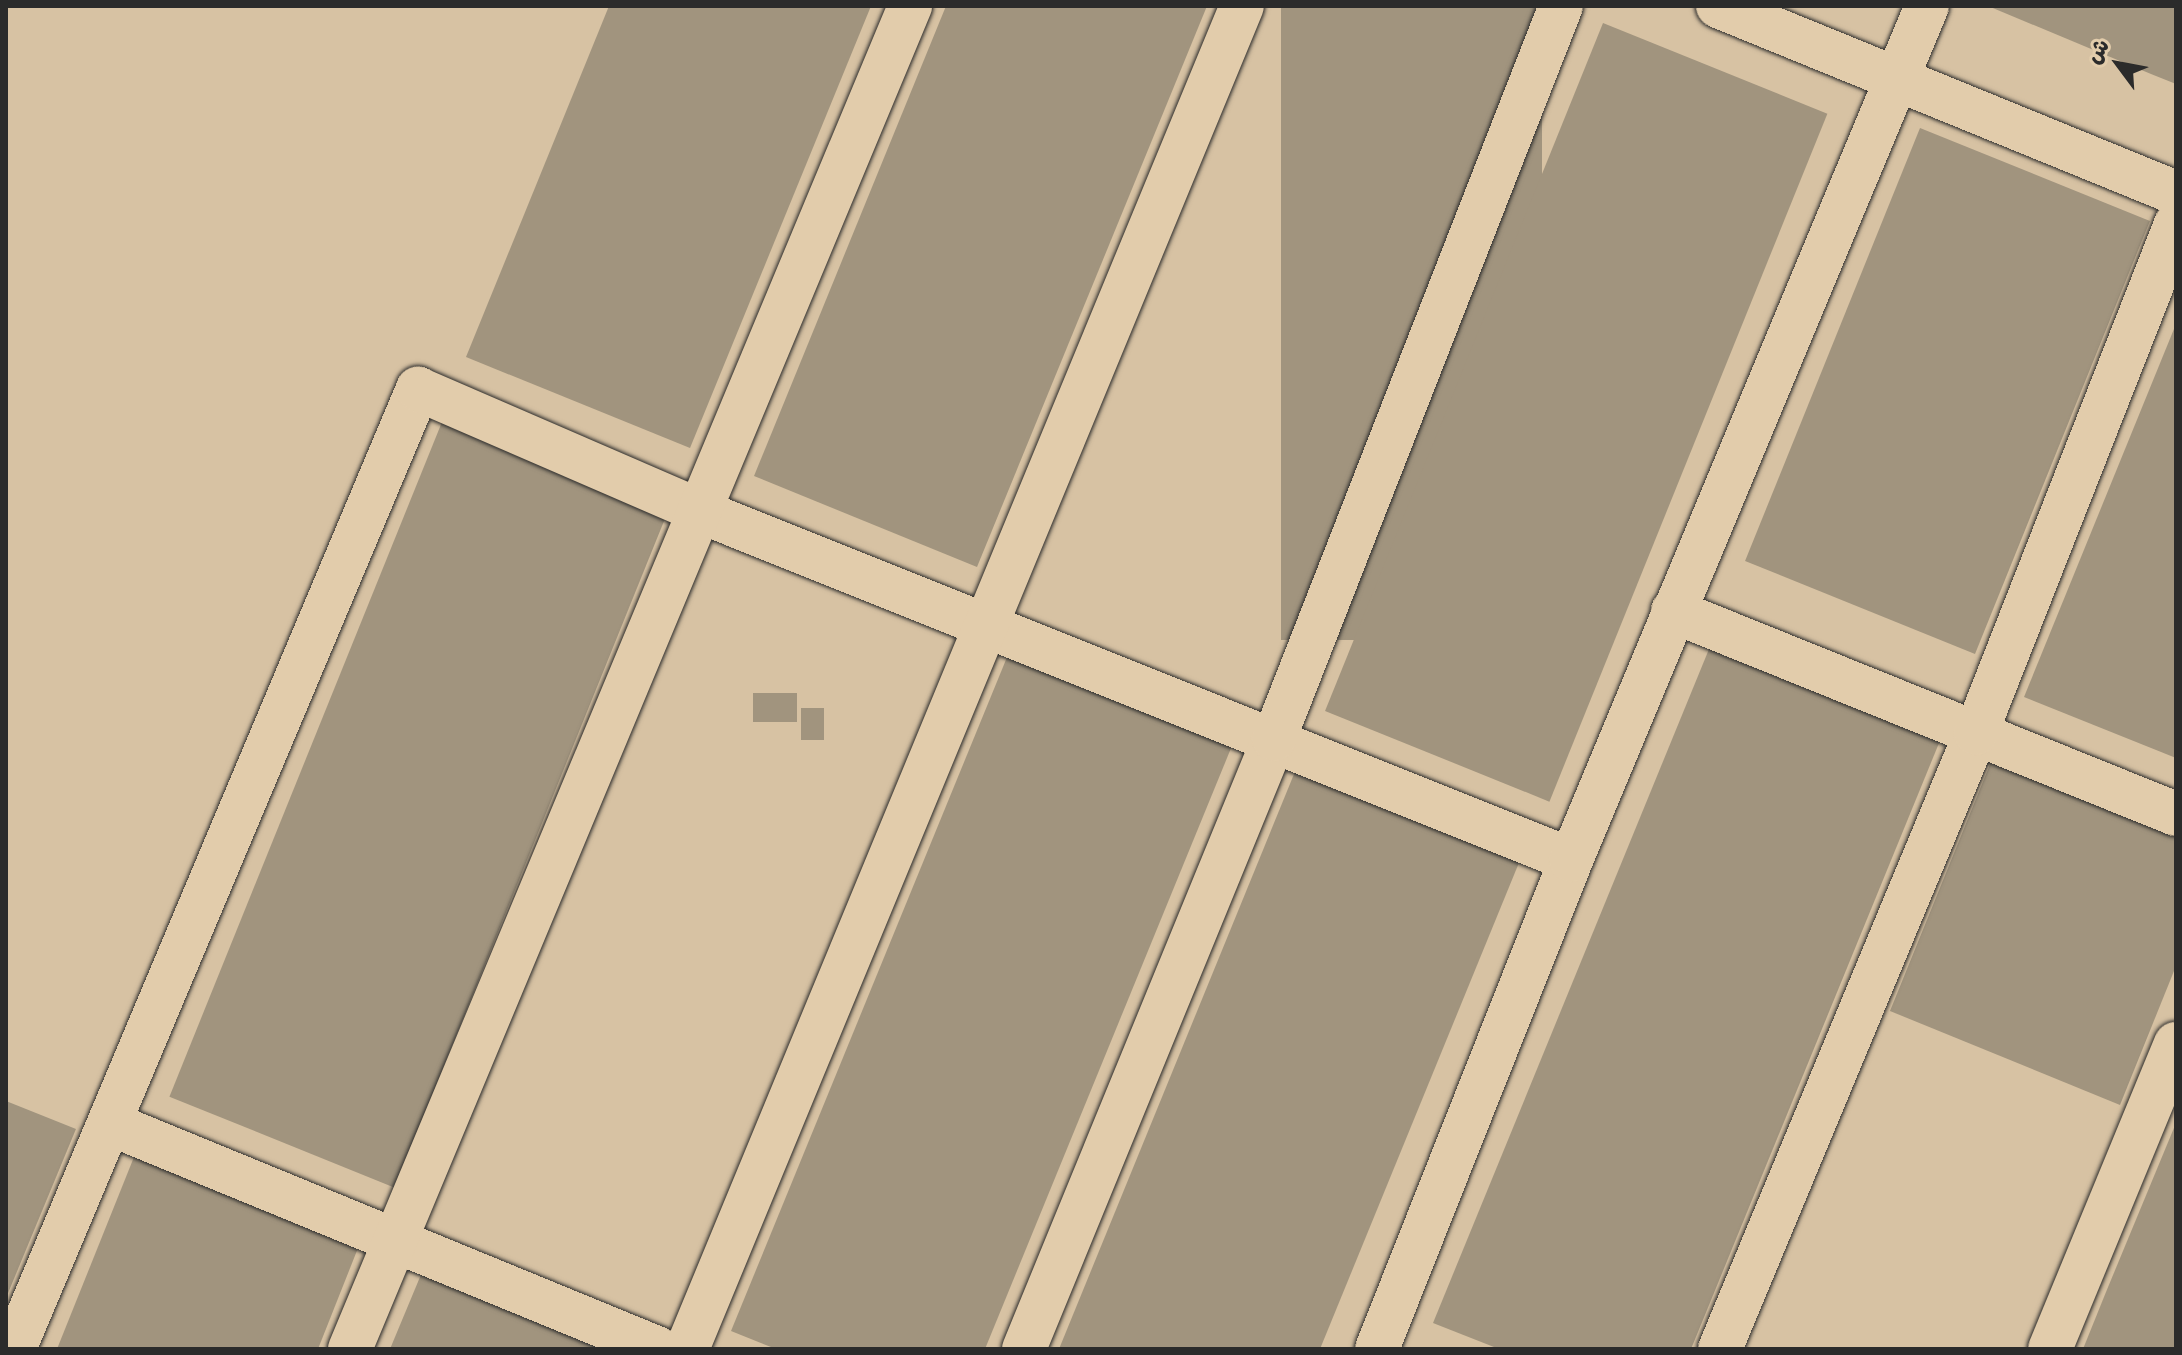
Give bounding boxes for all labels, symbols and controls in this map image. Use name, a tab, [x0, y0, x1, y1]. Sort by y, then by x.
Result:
north arrow	[2078, 24, 2158, 104]
text: ش	[2074, 30, 2120, 72]

